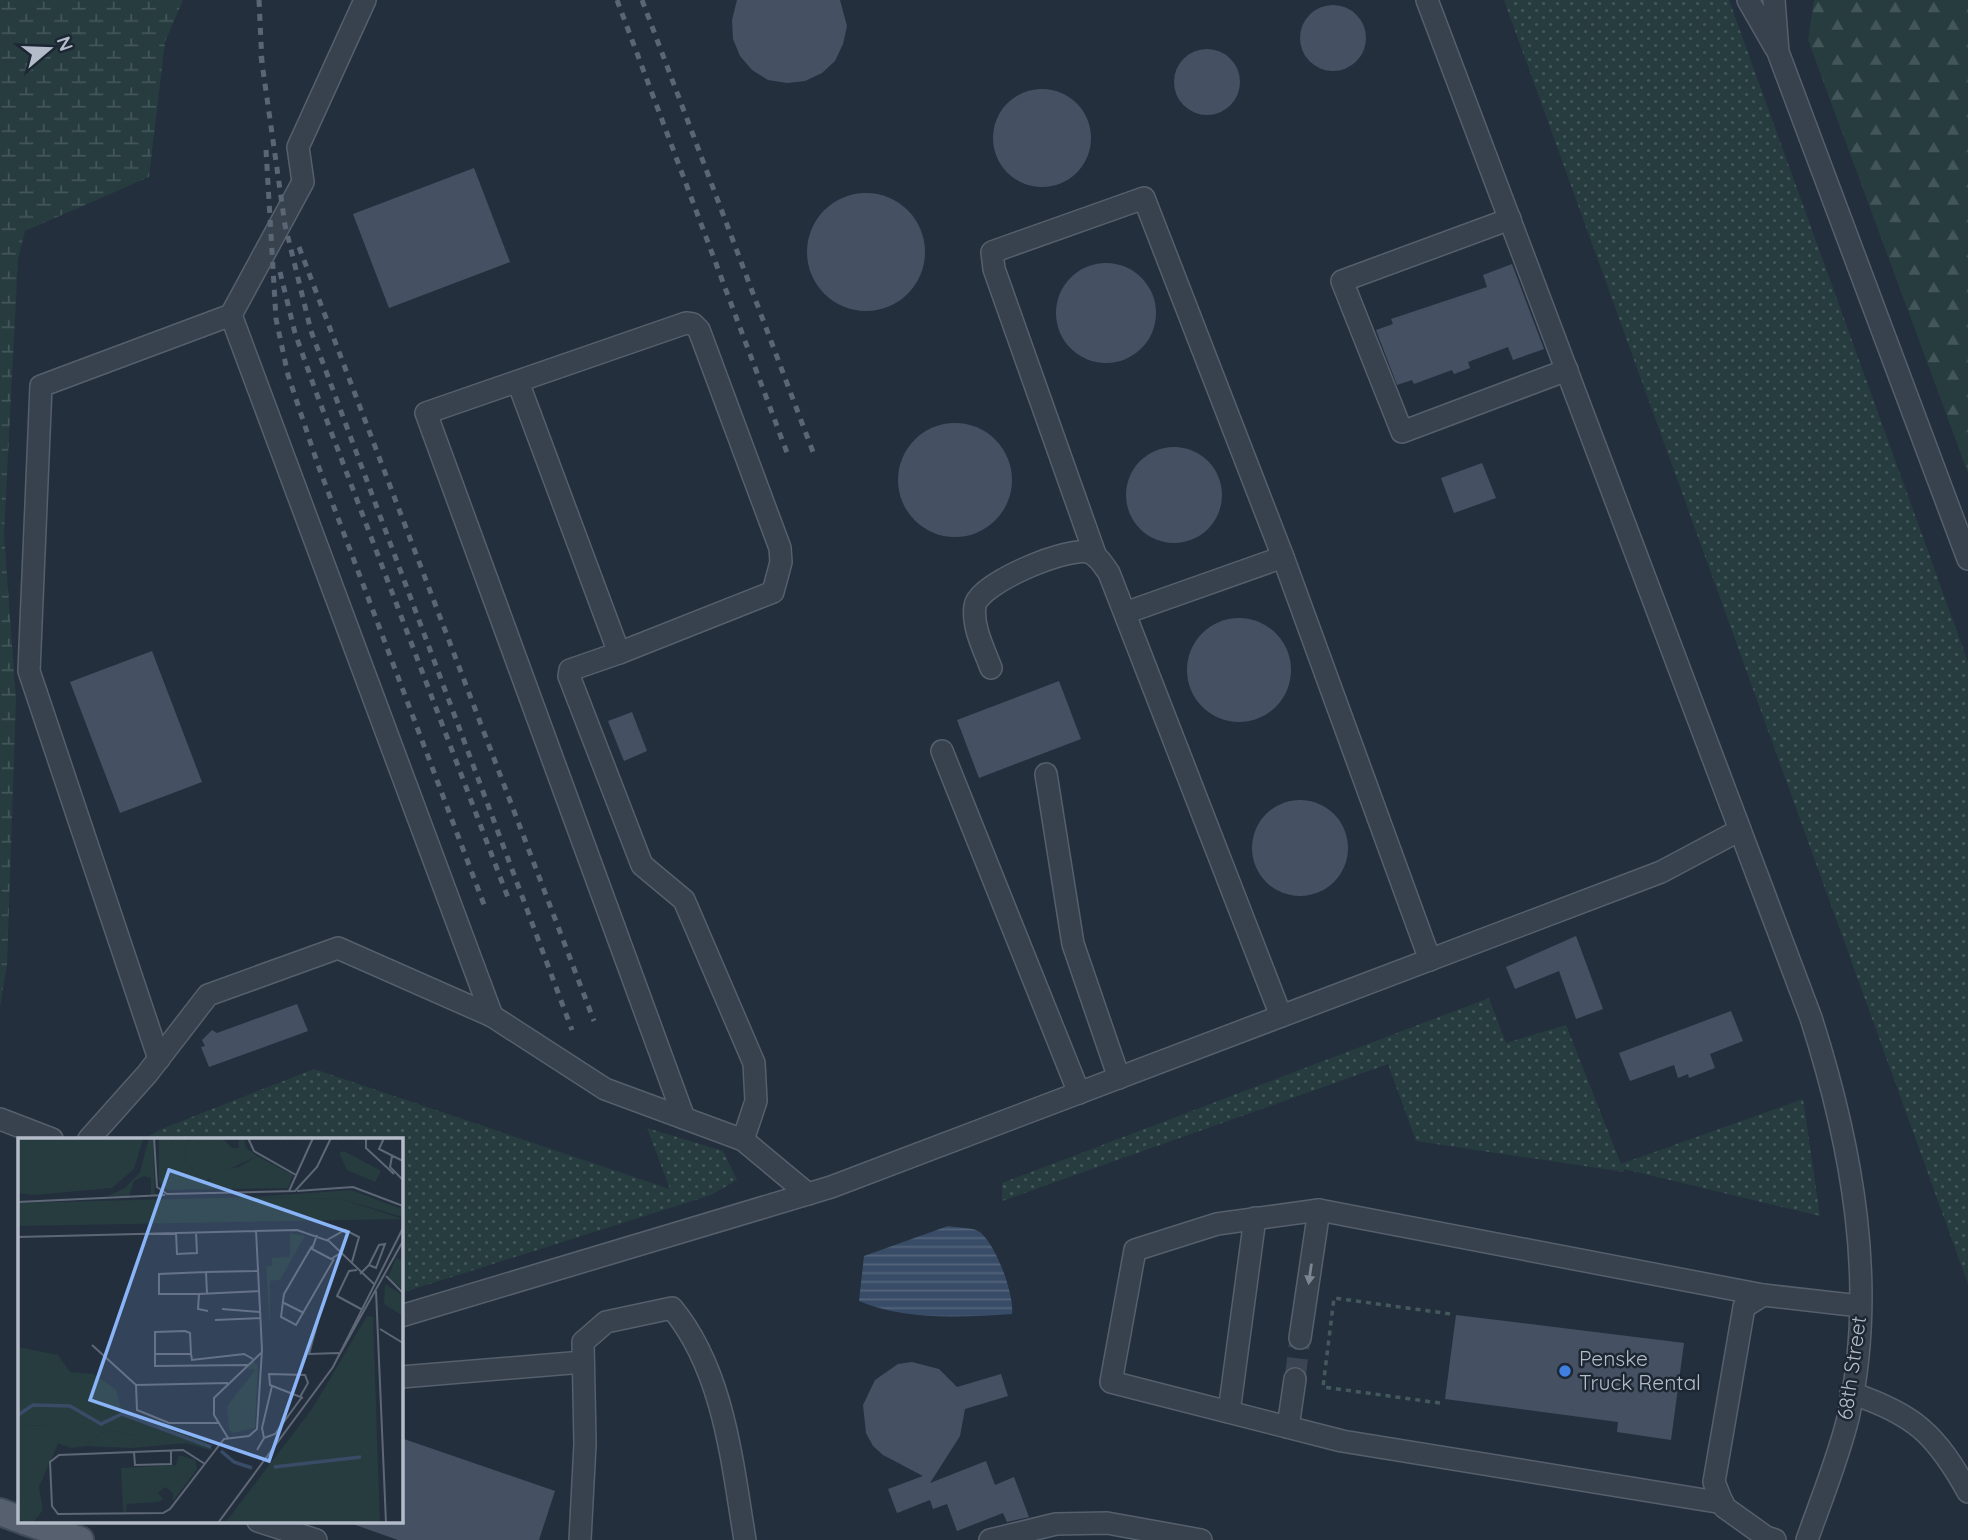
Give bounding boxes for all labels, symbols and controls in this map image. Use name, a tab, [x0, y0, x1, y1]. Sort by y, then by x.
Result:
north arrow	[14, 14, 84, 84]
text: N	[51, 33, 79, 54]
inset map	[18, 1138, 402, 1522]
one-way arrow	[1304, 1263, 1315, 1285]
street label: 68th Street	[1831, 1314, 1871, 1422]
place label: Penske Truck Rental	[1579, 1345, 1701, 1395]
marker: Penske Truck Rental	[1557, 1363, 1573, 1379]

